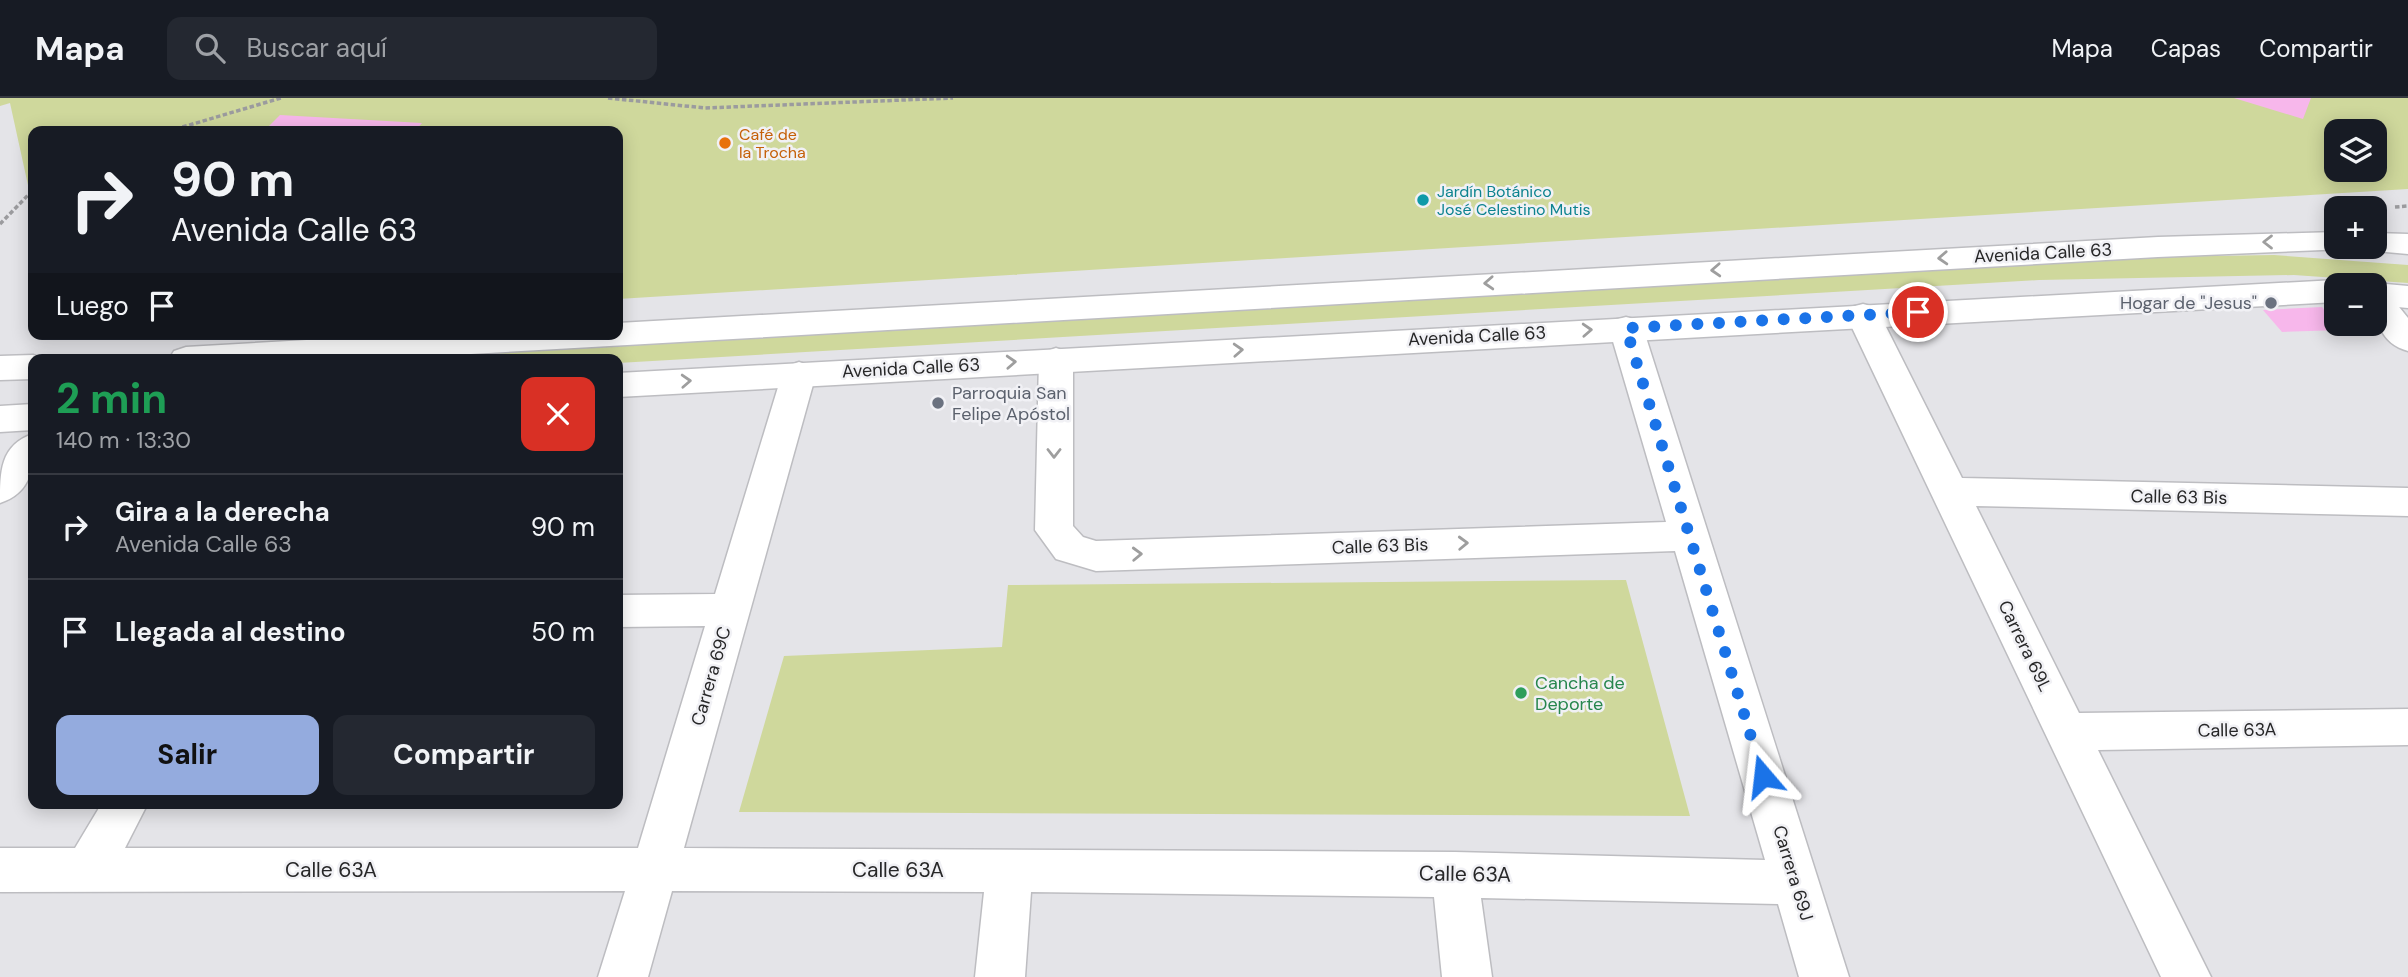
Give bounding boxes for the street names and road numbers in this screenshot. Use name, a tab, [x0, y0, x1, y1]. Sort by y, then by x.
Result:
street label: Avenida Calle 63	[1973, 237, 2113, 269]
street label: Avenida Calle 63	[1407, 320, 1547, 352]
street label: Avenida Calle 63	[841, 352, 981, 384]
street label: Calle 63 Bis	[2130, 484, 2228, 510]
street label: Calle 63 Bis	[1331, 532, 1429, 560]
street label: Carrera 69L	[1993, 596, 2057, 696]
street label: Carrera 69C	[685, 623, 737, 728]
street label: Calle 63A	[2197, 717, 2277, 743]
street label: Carrera 69J	[1767, 822, 1819, 924]
street label: Calle 63A	[285, 856, 377, 884]
street label: Calle 63A	[852, 856, 944, 884]
street label: Calle 63A	[1419, 859, 1511, 889]

